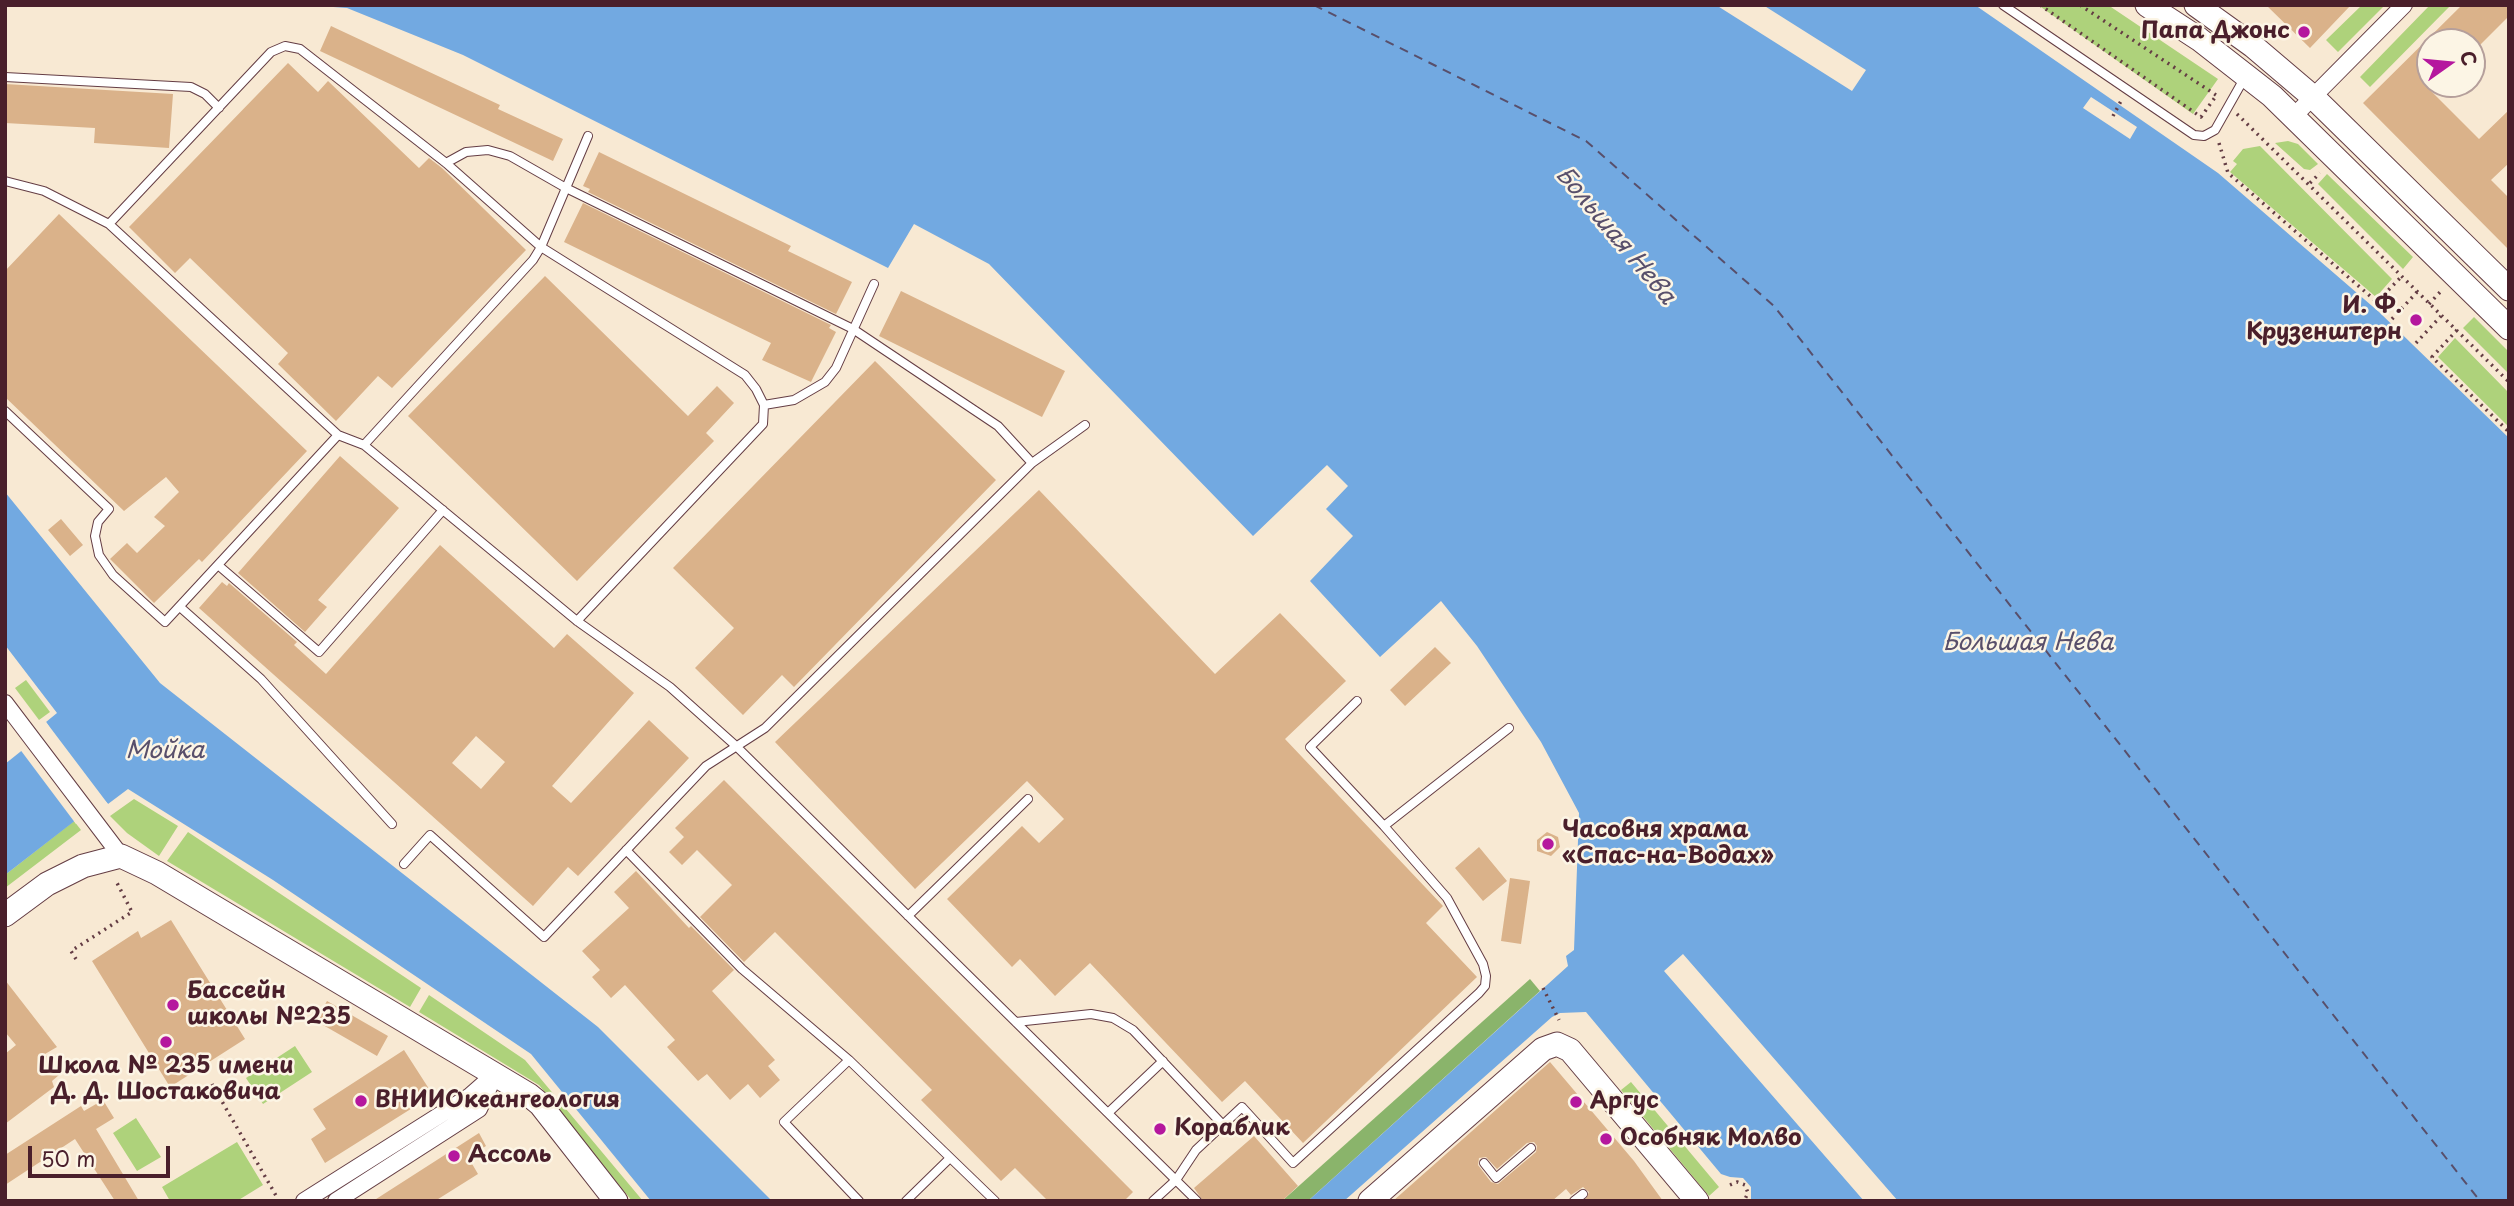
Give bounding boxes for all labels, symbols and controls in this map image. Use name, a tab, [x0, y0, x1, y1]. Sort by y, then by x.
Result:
place label: Папа Джонс	[2141, 18, 2290, 46]
marker: Папа Джонс	[2296, 24, 2312, 40]
north arrow	[2416, 28, 2486, 98]
text: С	[2454, 48, 2485, 69]
water label: Большая Нева	[1549, 161, 1681, 311]
place label: И. Ф. Крузенштерн	[2246, 293, 2402, 347]
marker: И. Ф. Крузенштерн	[2408, 312, 2424, 328]
water label: Большая Нева	[1943, 629, 2113, 657]
water label: Мойка	[125, 737, 205, 765]
place label: Часовня храма «Спас-на-Водах»	[1562, 817, 1774, 871]
marker: Часовня храма «Спас-на-Водах»	[1540, 836, 1556, 852]
place label: Бассейн школы №235	[187, 978, 351, 1032]
marker: Бассейн школы №235	[165, 997, 181, 1013]
marker: Школа № 235 имени Д. Д. Шостаковича	[158, 1034, 174, 1050]
place label: Школа № 235 имени Д. Д. Шостаковича	[38, 1053, 294, 1107]
place label: ВНИИОкеангеология	[375, 1087, 620, 1115]
place label: Аргус	[1590, 1088, 1659, 1116]
marker: ВНИИОкеангеология	[353, 1093, 369, 1109]
marker: Аргус	[1568, 1094, 1584, 1110]
place label: Кораблик	[1174, 1115, 1290, 1143]
marker: Кораблик	[1152, 1121, 1168, 1137]
place label: Особняк Молво	[1620, 1125, 1802, 1153]
marker: Особняк Молво	[1598, 1131, 1614, 1147]
scale bar	[32, 1132, 173, 1176]
text: 50 m	[41, 1142, 95, 1174]
place label: Ассоль	[468, 1142, 552, 1170]
marker: Ассоль	[446, 1148, 462, 1164]

